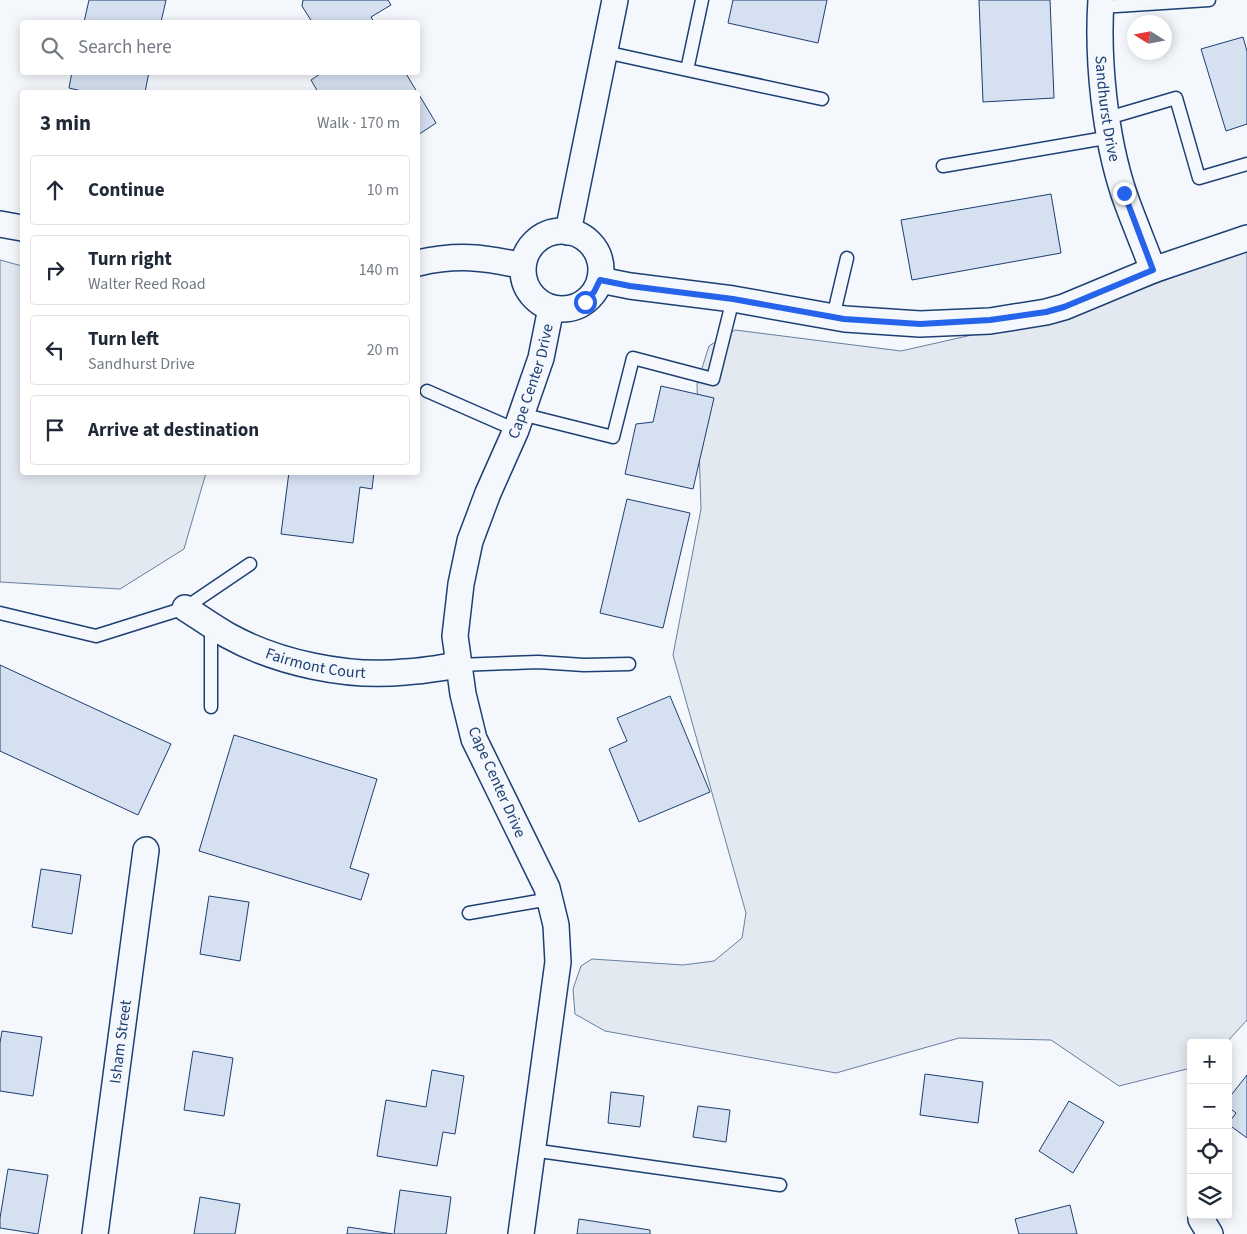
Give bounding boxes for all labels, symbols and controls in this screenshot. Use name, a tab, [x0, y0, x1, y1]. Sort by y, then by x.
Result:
north arrow	[1127, 15, 1172, 60]
search box	[20, 20, 420, 75]
icon: search	[38, 34, 66, 62]
text: Search here	[78, 34, 172, 61]
street label: Sandhurst Drive	[1090, 55, 1126, 164]
text: 3 min	[40, 108, 91, 138]
text: Walk · 170 m	[317, 112, 400, 134]
icon: ahead	[41, 176, 69, 204]
text: Continue	[88, 177, 165, 204]
text: 10 m	[367, 179, 399, 201]
route end	[1113, 182, 1136, 205]
text: Turn right	[88, 246, 172, 273]
icon: right	[41, 256, 69, 284]
text: 140 m	[359, 259, 399, 281]
text: Walter Reed Road	[88, 273, 206, 295]
route start	[574, 291, 597, 314]
street label: Cape Center Drive	[502, 322, 559, 442]
text: Turn left	[88, 326, 159, 353]
icon: left	[41, 336, 69, 364]
text: 20 m	[367, 339, 399, 361]
text: Sandhurst Drive	[88, 353, 195, 375]
icon: arrive	[41, 416, 69, 444]
text: Arrive at destination	[88, 417, 259, 444]
street label: Fairmont Court	[263, 642, 367, 684]
street label: Cape Center Drive	[463, 723, 531, 841]
street label: Isham Street	[104, 998, 137, 1085]
map controls	[1187, 1039, 1232, 1219]
button: +	[1187, 1039, 1232, 1084]
button: −	[1187, 1084, 1232, 1129]
button: locate	[1187, 1129, 1232, 1174]
button: layers	[1187, 1174, 1232, 1219]

